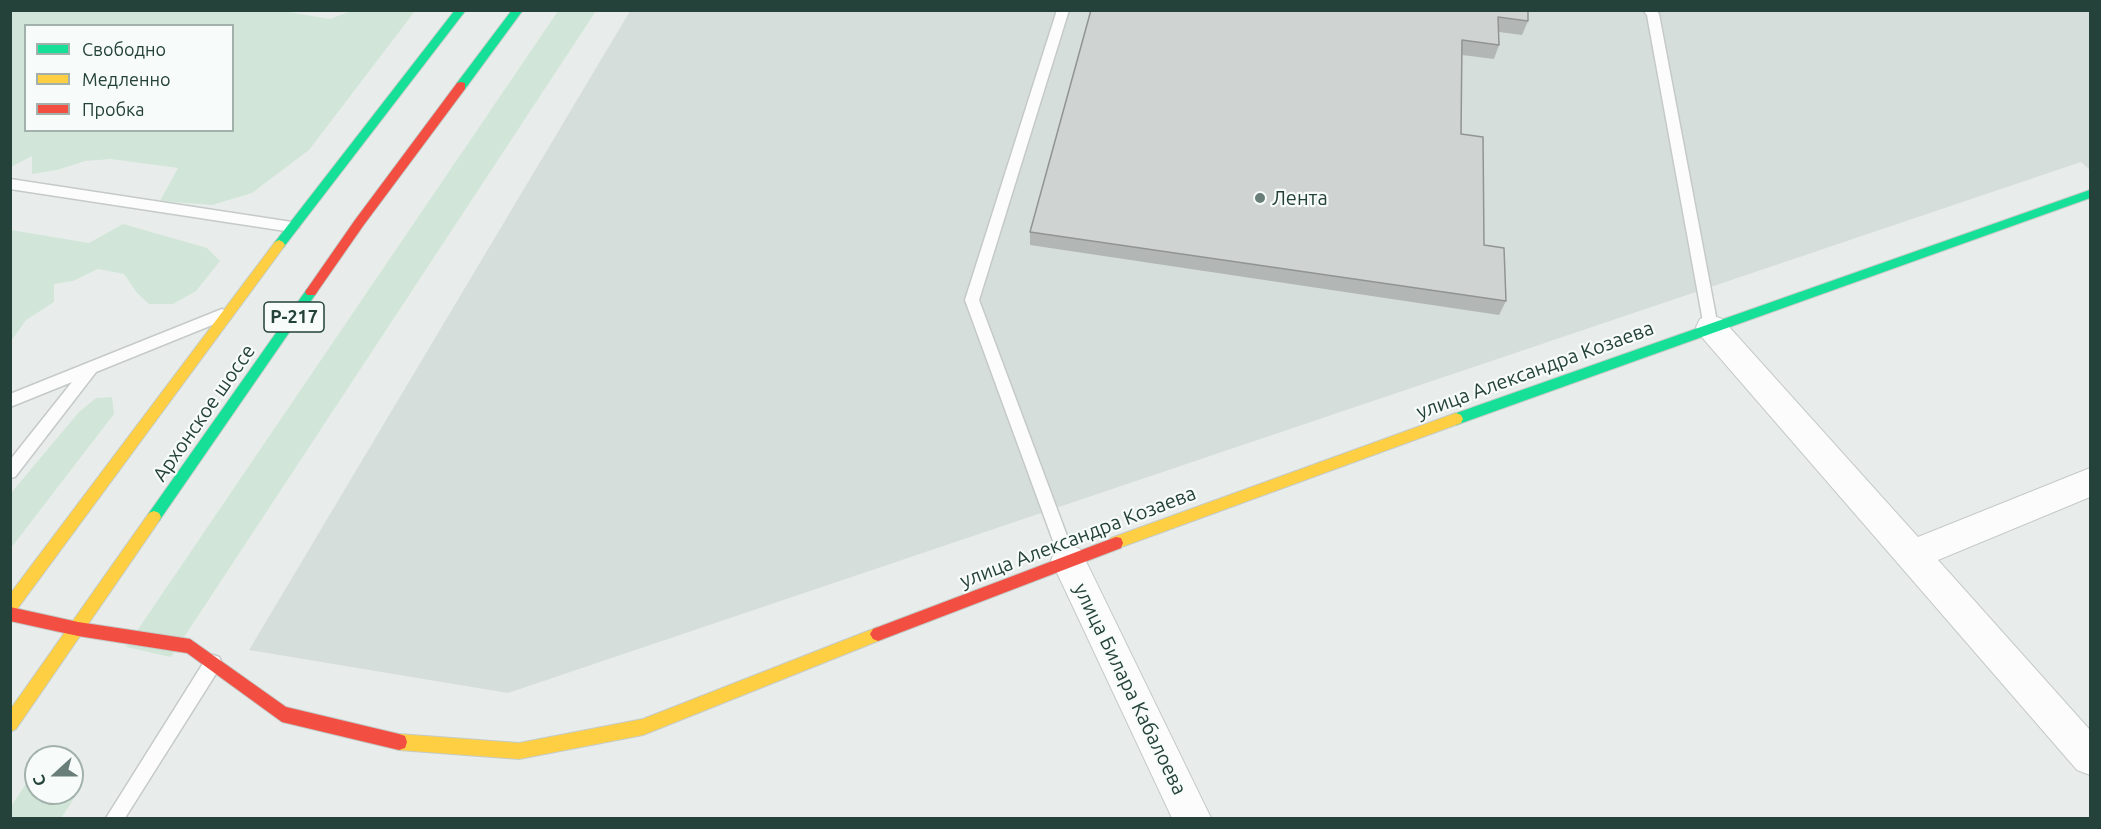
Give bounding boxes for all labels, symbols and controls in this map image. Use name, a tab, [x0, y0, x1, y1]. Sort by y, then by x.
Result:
legend	[24, 24, 234, 132]
text: Свободно	[82, 39, 166, 59]
text: Медленно	[82, 69, 171, 89]
text: Пробка	[82, 99, 145, 119]
place label: Лента	[1272, 186, 1328, 210]
marker: Лента	[1253, 191, 1267, 205]
road number: Р-217	[264, 302, 324, 332]
street label: улица Александра Козаева	[1413, 316, 1657, 424]
street label: Архонское шоссе	[148, 340, 260, 486]
street label: улица Александра Козаева	[957, 481, 1199, 593]
street label: улица Билара Кабалоева	[1068, 579, 1192, 799]
north arrow	[24, 745, 84, 805]
text: С	[29, 773, 49, 789]

